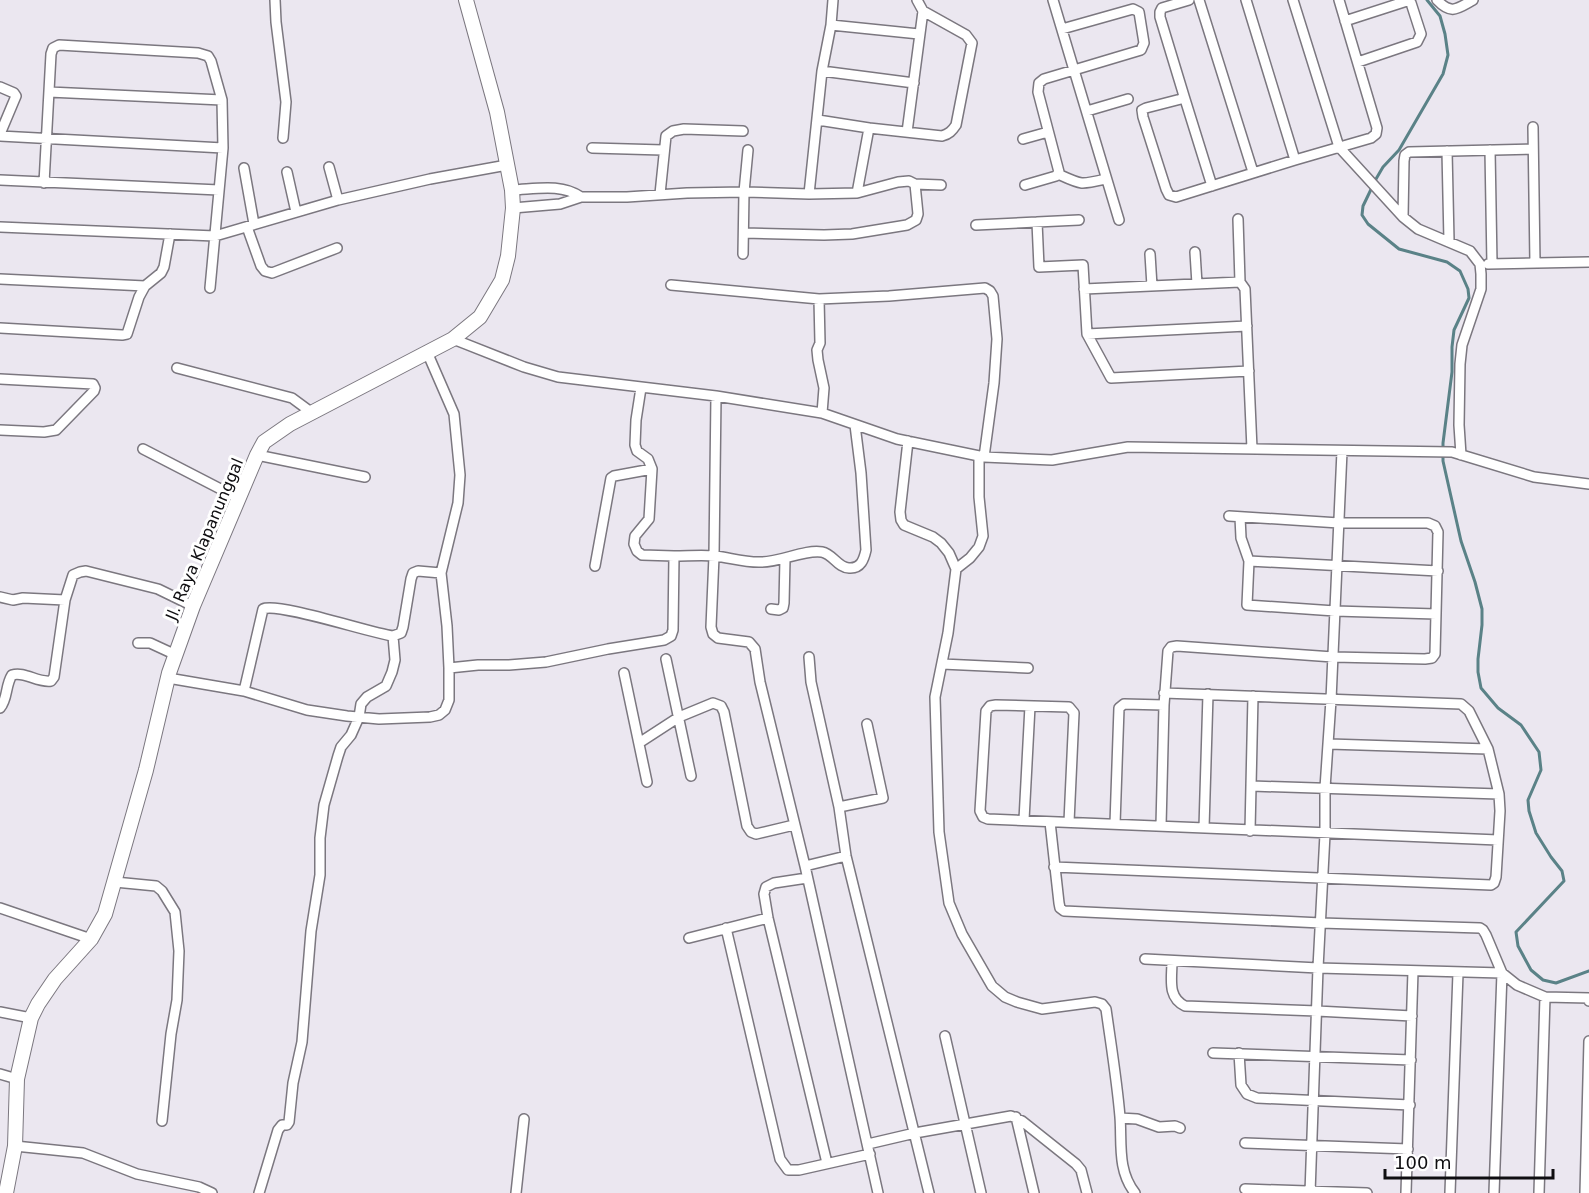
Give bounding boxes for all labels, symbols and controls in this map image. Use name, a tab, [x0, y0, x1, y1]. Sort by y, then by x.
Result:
street label: Jl. Raya Klapanunggal	[161, 455, 247, 624]
scale bar	[1385, 1142, 1553, 1180]
text: 100 m	[1394, 1152, 1452, 1173]

